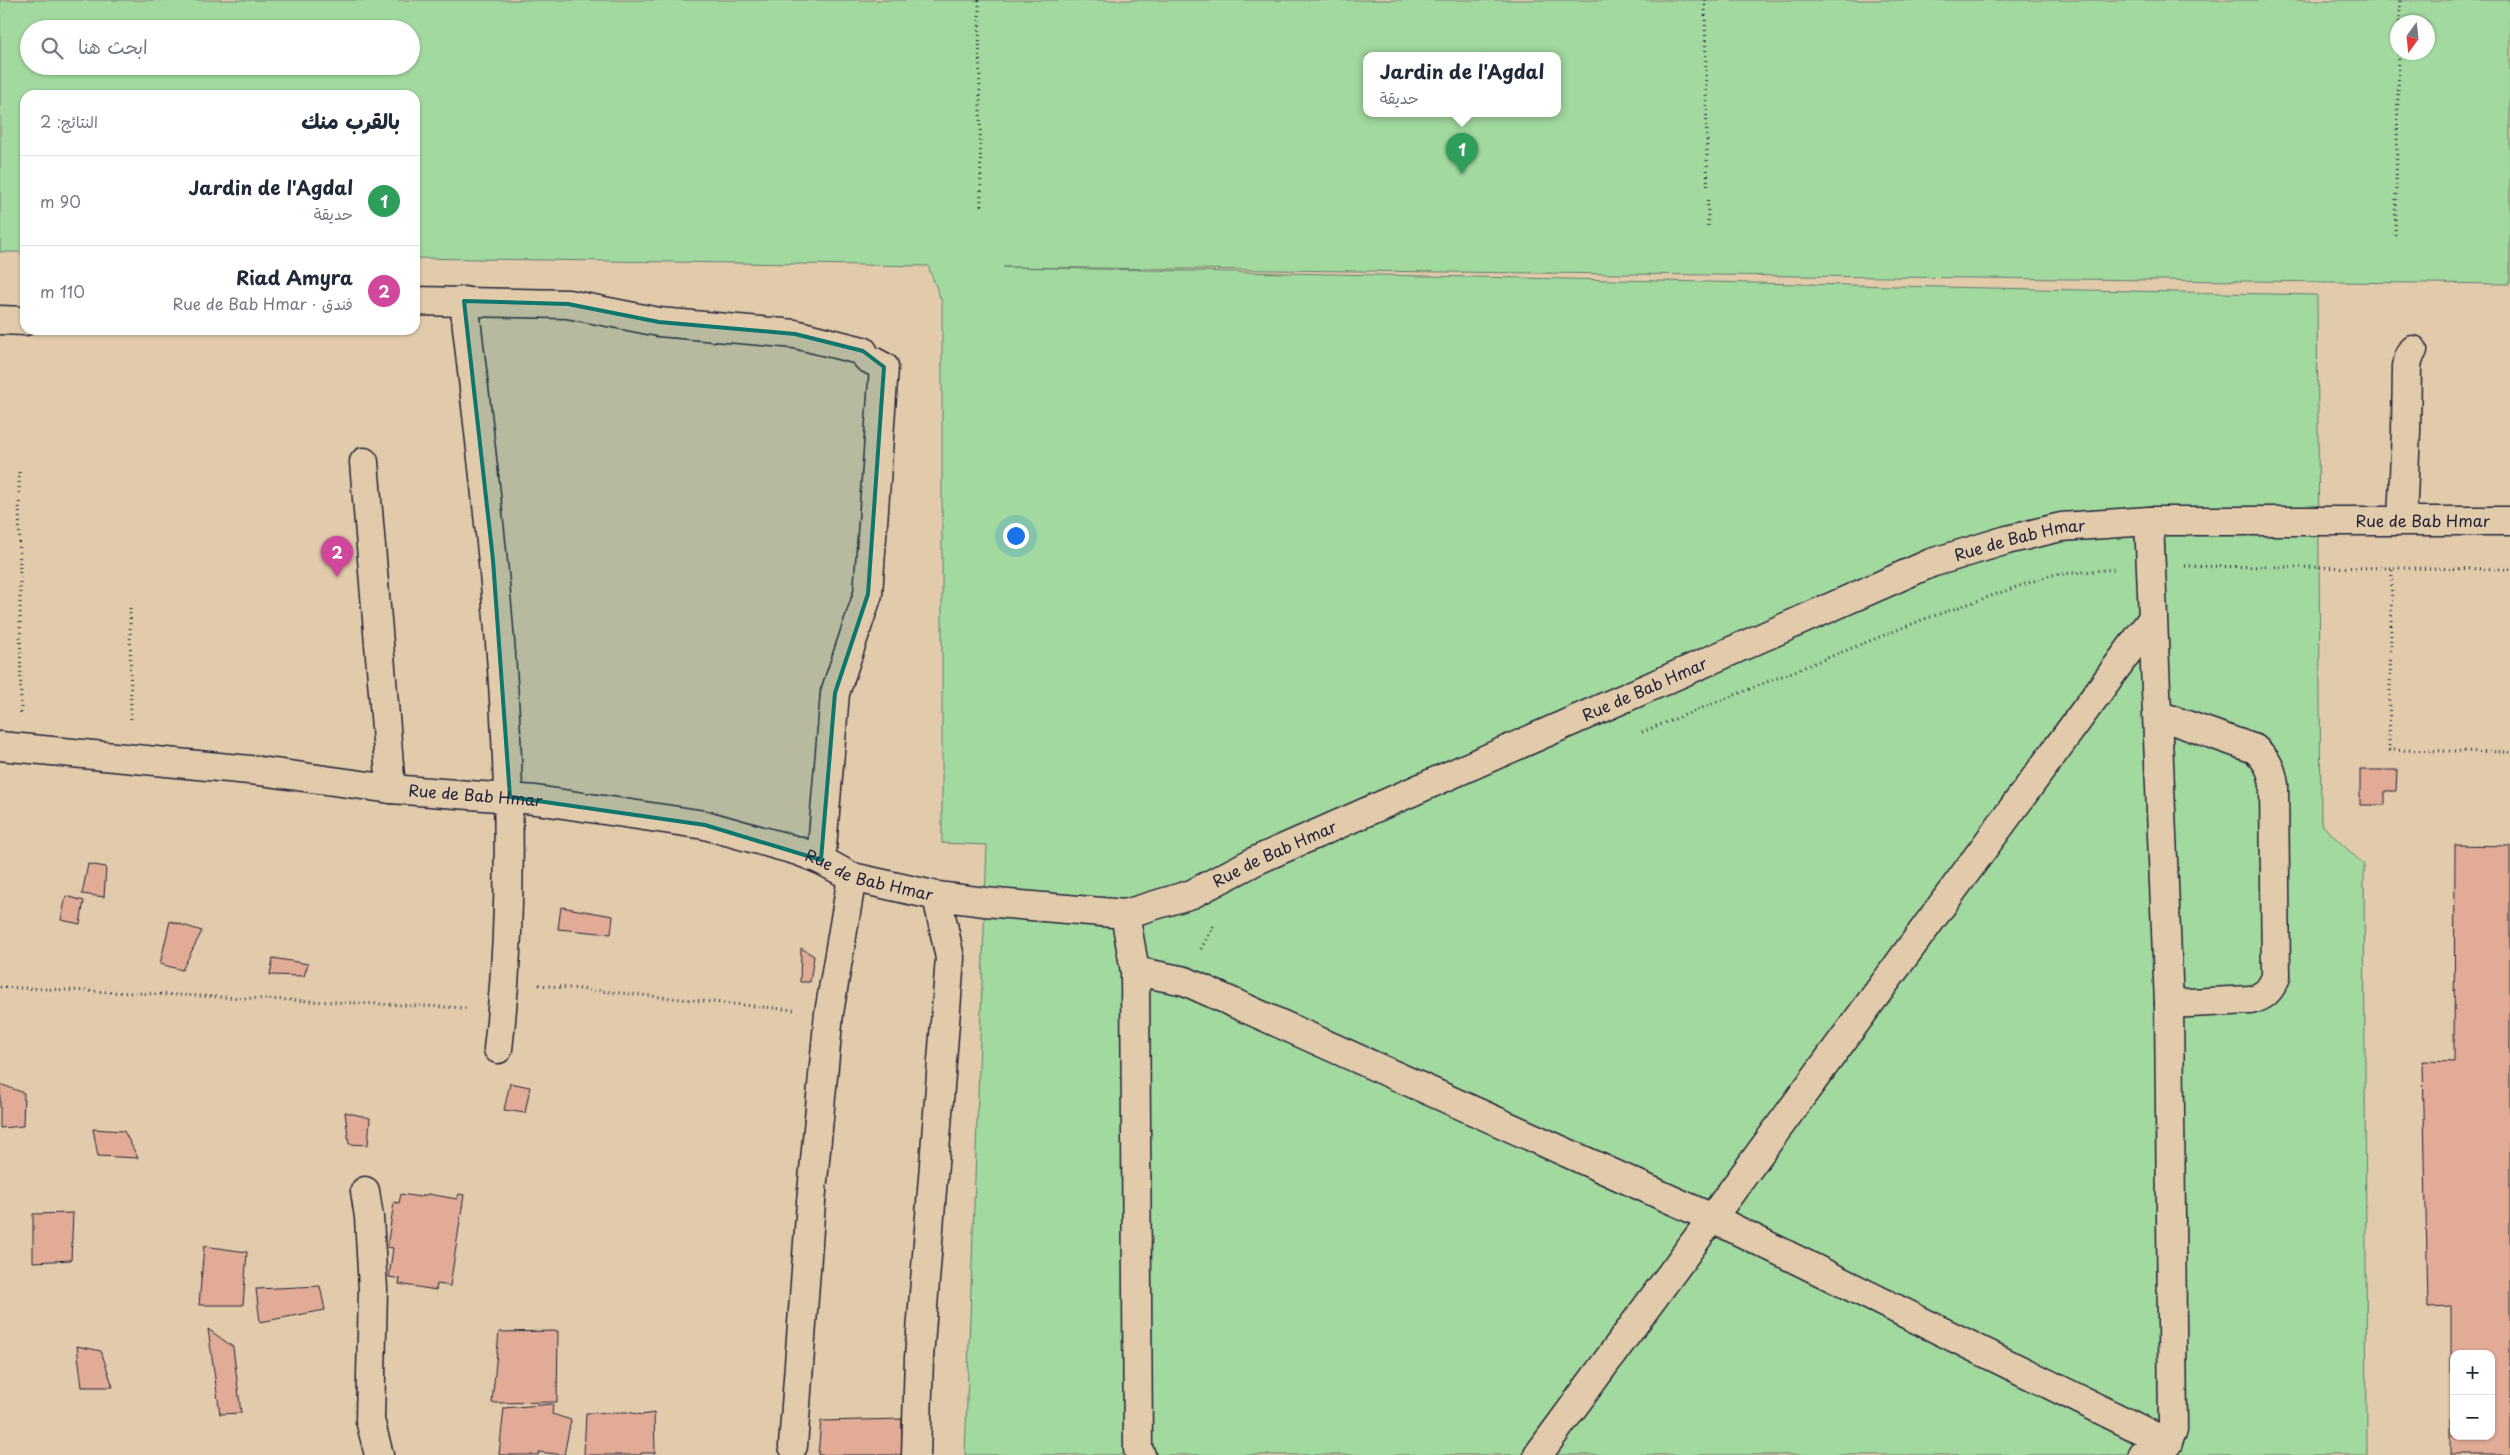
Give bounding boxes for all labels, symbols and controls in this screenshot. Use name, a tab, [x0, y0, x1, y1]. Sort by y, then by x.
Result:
north arrow	[2390, 15, 2435, 60]
search box	[20, 20, 420, 75]
text: ابحث هنا	[78, 32, 148, 60]
icon: search	[38, 34, 66, 62]
popup	[1363, 52, 1561, 117]
text: Jardin de l'Agdal	[1380, 57, 1544, 85]
text: حديقة	[1380, 85, 1419, 109]
text: بالقرب منك	[301, 104, 400, 136]
text: النتائج: 2	[40, 109, 98, 133]
pin: 1	[1446, 133, 1478, 174]
text: Jardin de l'Agdal	[188, 173, 353, 201]
text: 90 m	[40, 189, 81, 213]
text: 1	[380, 189, 388, 213]
text: حديقة	[314, 201, 353, 225]
text: Riad Amyra	[236, 263, 353, 291]
text: 110 m	[40, 279, 85, 303]
text: 2	[378, 279, 390, 303]
text: فندق · Rue de Bab Hmar	[173, 291, 353, 315]
street label: Rue de Bab Hmar	[2356, 508, 2491, 532]
street label: Rue de Bab Hmar	[1951, 512, 2087, 566]
your location	[1003, 523, 1029, 549]
pin: 2	[321, 536, 353, 577]
street label: Rue de Bab Hmar	[1578, 650, 1711, 726]
street label: Rue de Bab Hmar	[408, 777, 545, 812]
street label: Rue de Bab Hmar	[1208, 813, 1341, 892]
street label: Rue de Bab Hmar	[802, 842, 936, 906]
map controls	[2450, 1350, 2495, 1440]
button: +	[2450, 1350, 2495, 1395]
button: −	[2450, 1395, 2495, 1440]

